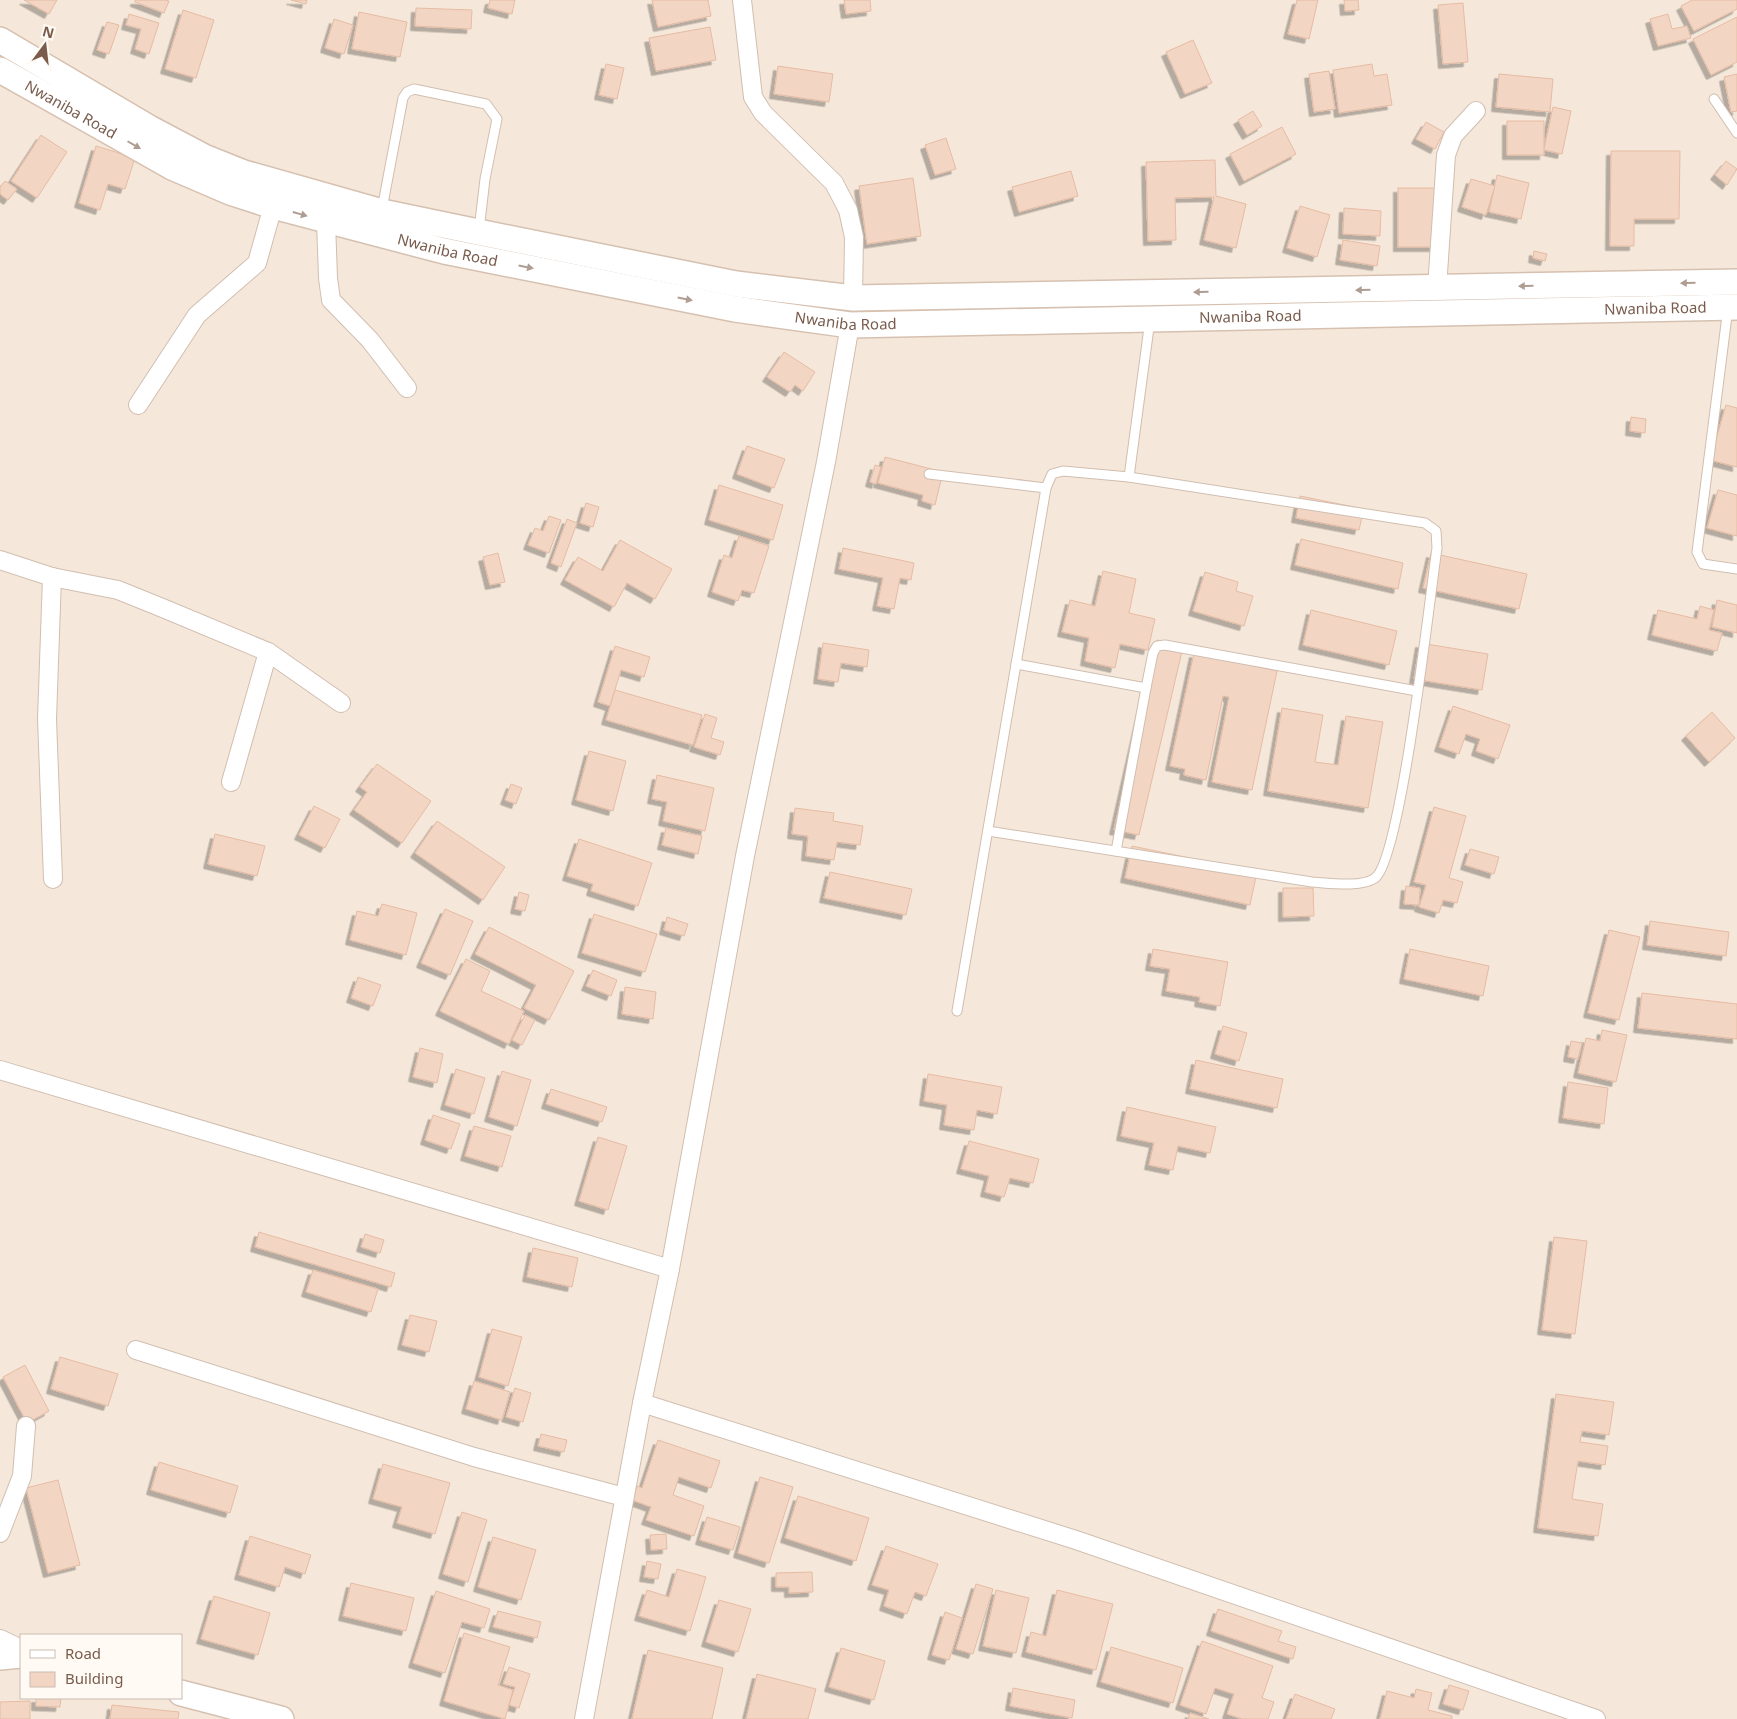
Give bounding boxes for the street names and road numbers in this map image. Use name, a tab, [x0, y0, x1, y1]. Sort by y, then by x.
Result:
street label: Nwaniba Road	[22, 75, 121, 143]
street label: Nwaniba Road	[395, 228, 500, 270]
street label: Nwaniba Road	[1604, 297, 1707, 319]
street label: Nwaniba Road	[1199, 305, 1302, 327]
street label: Nwaniba Road	[794, 306, 897, 334]

